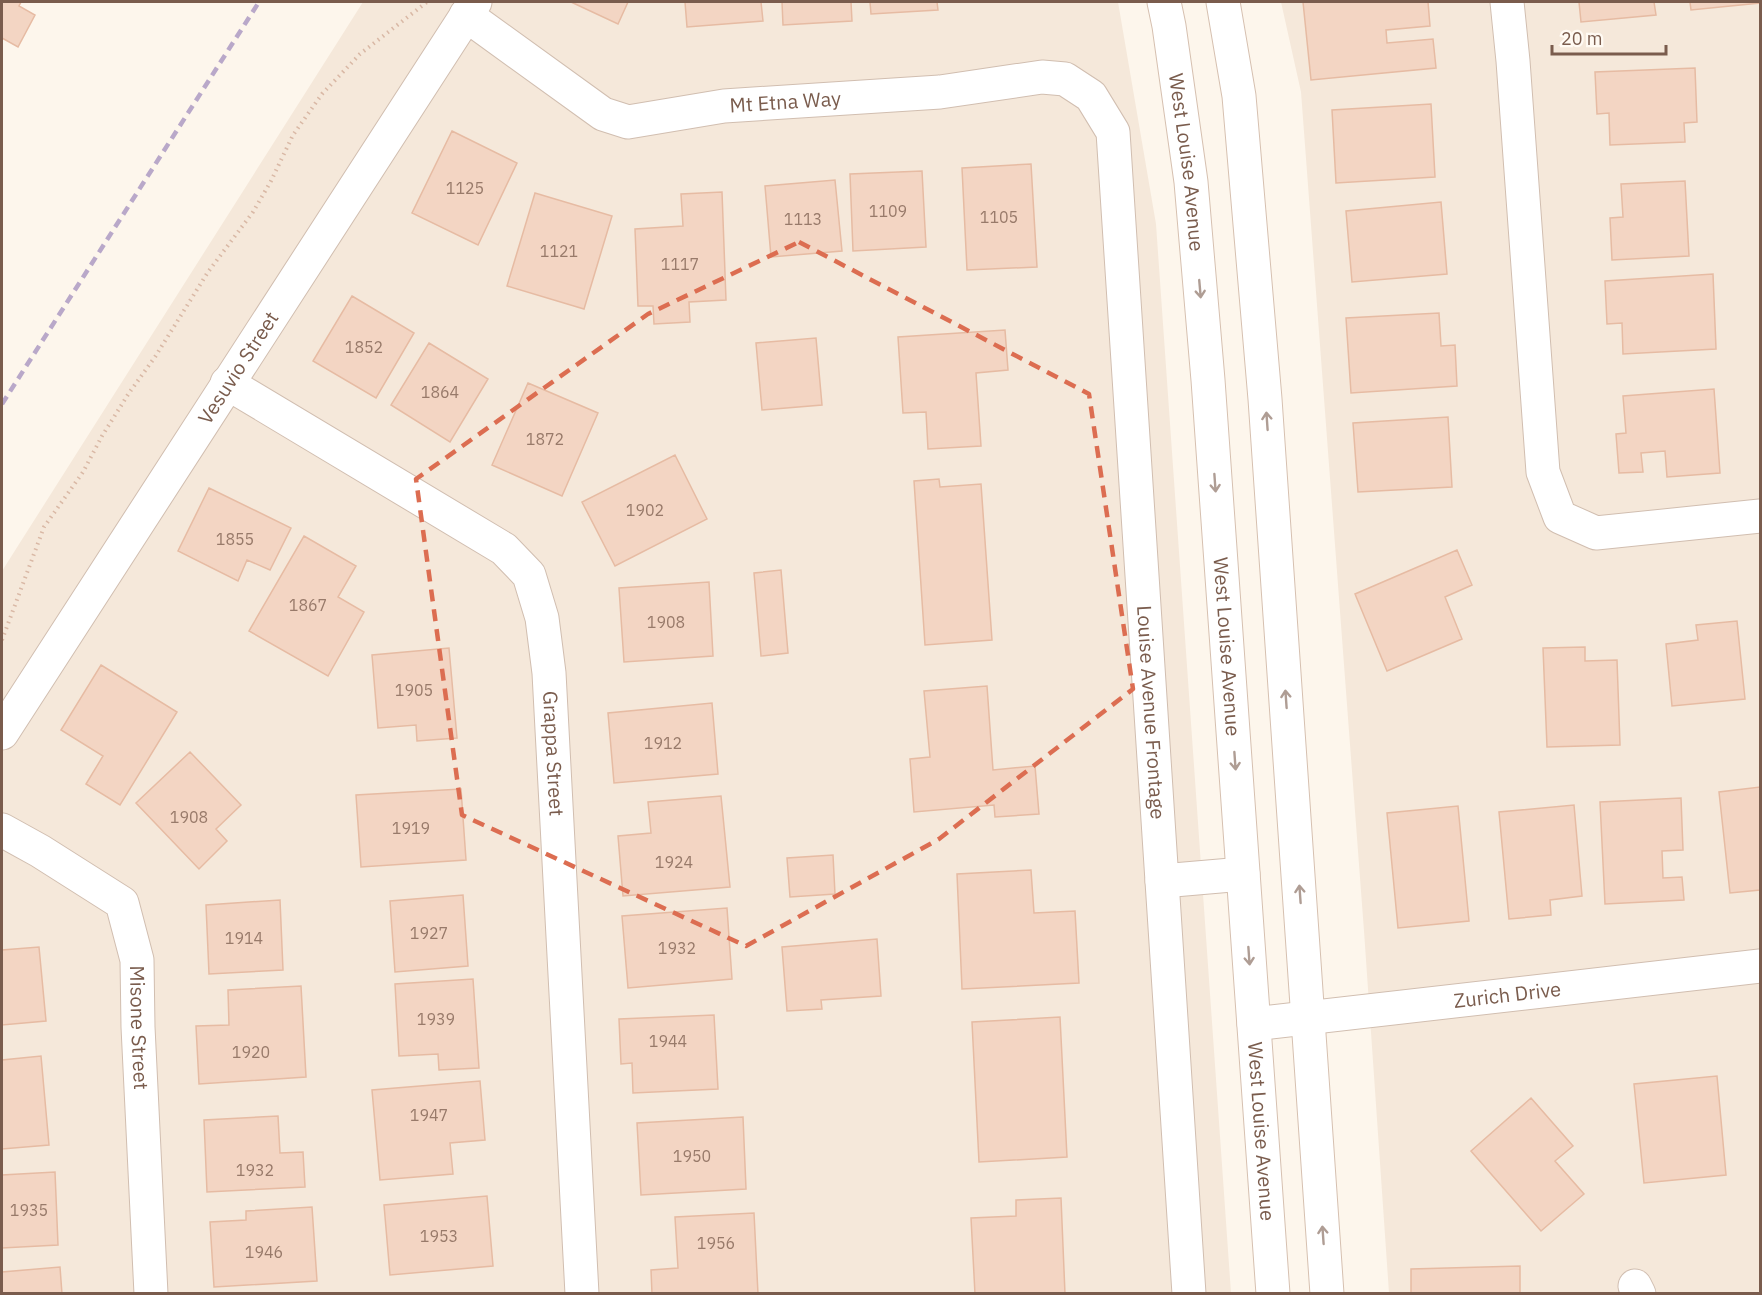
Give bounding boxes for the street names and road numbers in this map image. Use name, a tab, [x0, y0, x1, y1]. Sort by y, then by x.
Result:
street label: West Louise Avenue	[1163, 71, 1211, 253]
street label: Mt Etna Way	[729, 84, 842, 119]
street label: Vesuvio Street	[191, 306, 284, 429]
street label: West Louise Avenue	[1208, 556, 1247, 737]
street label: Louise Avenue Frontage	[1131, 604, 1172, 820]
street label: Grappa Street	[537, 690, 571, 817]
street label: Misone Street	[124, 965, 155, 1090]
street label: Zurich Drive	[1452, 975, 1562, 1014]
street label: West Louise Avenue	[1242, 1041, 1282, 1222]

